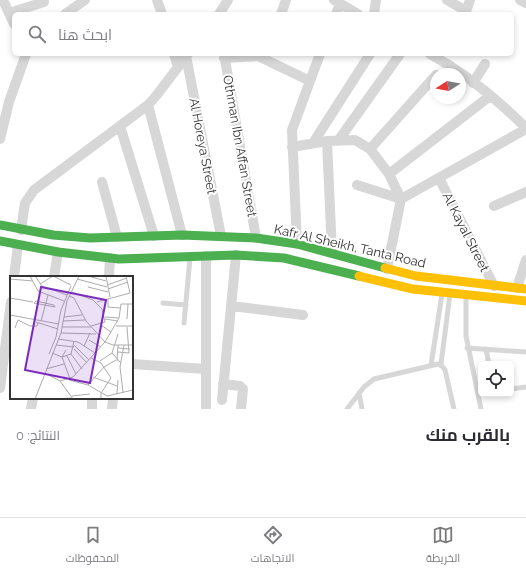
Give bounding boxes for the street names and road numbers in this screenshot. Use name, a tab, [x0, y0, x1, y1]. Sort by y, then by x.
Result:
street label: Othman Ibn Affan Street	[220, 74, 260, 219]
street label: Al Horeya Street	[186, 97, 220, 196]
street label: Al Kayal Street	[440, 190, 493, 275]
street label: Kafr Al Sheikh, Tanta Road	[273, 221, 427, 271]

